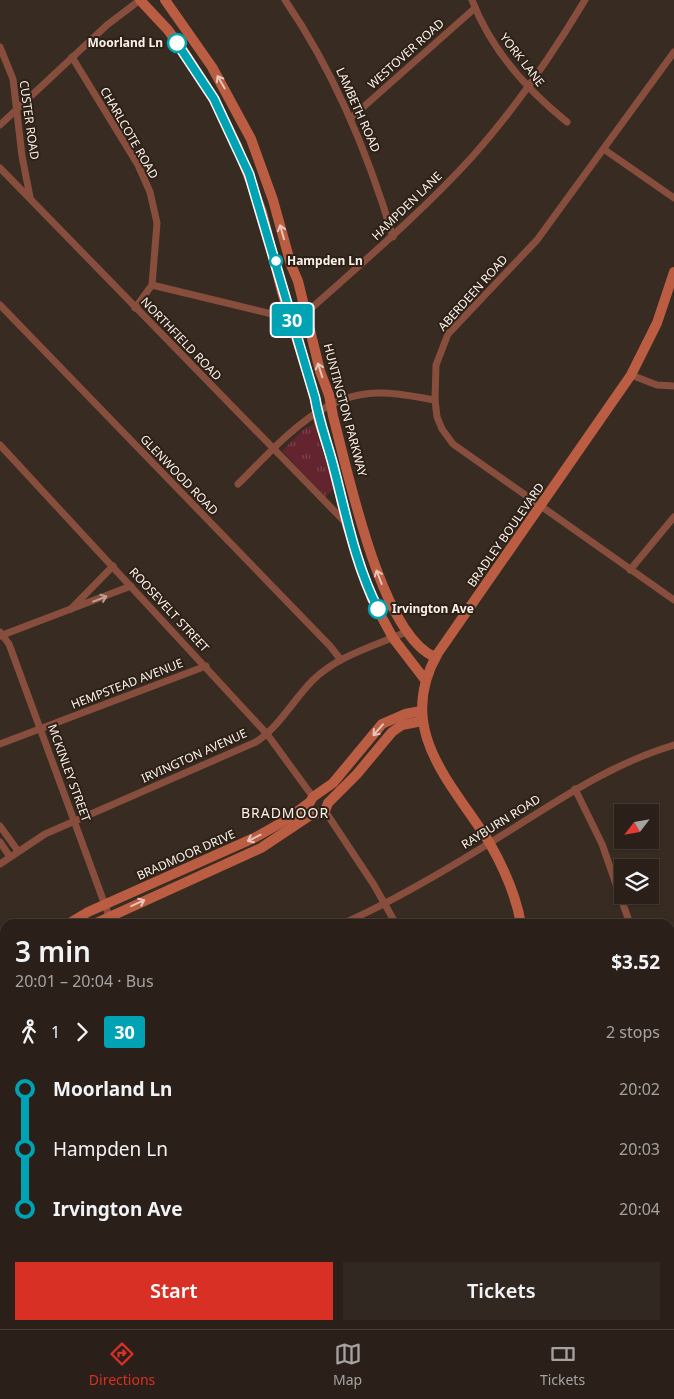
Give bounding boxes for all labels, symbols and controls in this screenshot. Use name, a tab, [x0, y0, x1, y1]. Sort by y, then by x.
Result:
street label: WESTOVER ROAD	[364, 15, 448, 93]
street label: YORK LANE	[496, 29, 549, 90]
marker: Moorland Ln	[167, 33, 187, 53]
place label: Moorland Ln	[88, 34, 163, 51]
street label: LAMBETH ROAD	[332, 65, 385, 155]
one-way arrow	[215, 76, 225, 90]
street label: CUSTER ROAD	[16, 79, 44, 161]
street label: CHARLCOTE ROAD	[96, 84, 163, 182]
street label: HAMPDEN LANE	[368, 168, 446, 244]
one-way arrow	[277, 225, 287, 241]
street label: ABERDEEN ROAD	[434, 251, 512, 334]
place label: Hampden Ln	[287, 252, 363, 269]
marker: Hampden Ln	[269, 254, 283, 268]
street label: NORTHFIELD ROAD	[137, 293, 226, 384]
line badge: 30	[270, 304, 314, 336]
text: 30	[282, 308, 302, 332]
street label: HUNTINGTON PARKWAY	[320, 341, 371, 478]
one-way arrow	[315, 363, 325, 379]
street label: GLENWOOD ROAD	[137, 431, 222, 519]
street label: BRADLEY BOULEVARD	[463, 479, 548, 590]
street label: ROOSEVELT STREET	[126, 564, 213, 656]
one-way arrow	[374, 569, 383, 585]
one-way arrow	[92, 594, 108, 603]
marker: Irvington Ave	[368, 599, 388, 619]
place label: Irvington Ave	[392, 600, 474, 617]
street label: HEMPSTEAD AVENUE	[68, 654, 185, 713]
street label: MCKINLEY STREET	[44, 722, 95, 824]
one-way arrow	[373, 723, 384, 736]
street label: IRVINGTON AVENUE	[138, 725, 249, 787]
street label: RAYBURN ROAD	[458, 790, 544, 853]
district label: BRADMOOR	[241, 803, 329, 822]
north arrow	[614, 804, 659, 849]
map controls	[614, 804, 659, 904]
street label: BRADMOOR DRIVE	[134, 825, 238, 884]
one-way arrow	[247, 834, 262, 843]
button: layers	[614, 859, 659, 904]
one-way arrow	[130, 898, 145, 908]
text: 3 min	[15, 932, 91, 970]
text: $3.52	[611, 949, 660, 975]
text: 20:01 – 20:04 · Bus	[15, 970, 154, 992]
icon: walk	[15, 1018, 43, 1046]
icon: forward	[68, 1018, 96, 1046]
text: 30	[114, 1020, 135, 1044]
text: 1	[51, 1021, 60, 1043]
text: 2 stops	[606, 1021, 660, 1043]
text: Moorland Ln	[53, 1076, 172, 1102]
text: 20:02	[619, 1078, 660, 1100]
text: Hampden Ln	[53, 1136, 168, 1162]
text: 20:03	[619, 1138, 660, 1160]
text: Irvington Ave	[53, 1196, 183, 1222]
text: 20:04	[619, 1198, 660, 1220]
button: Start	[15, 1262, 333, 1320]
button: Tickets	[343, 1262, 660, 1320]
tab: Directions	[89, 1340, 155, 1389]
tab: Map	[333, 1340, 362, 1389]
tab: Tickets	[540, 1340, 585, 1389]

